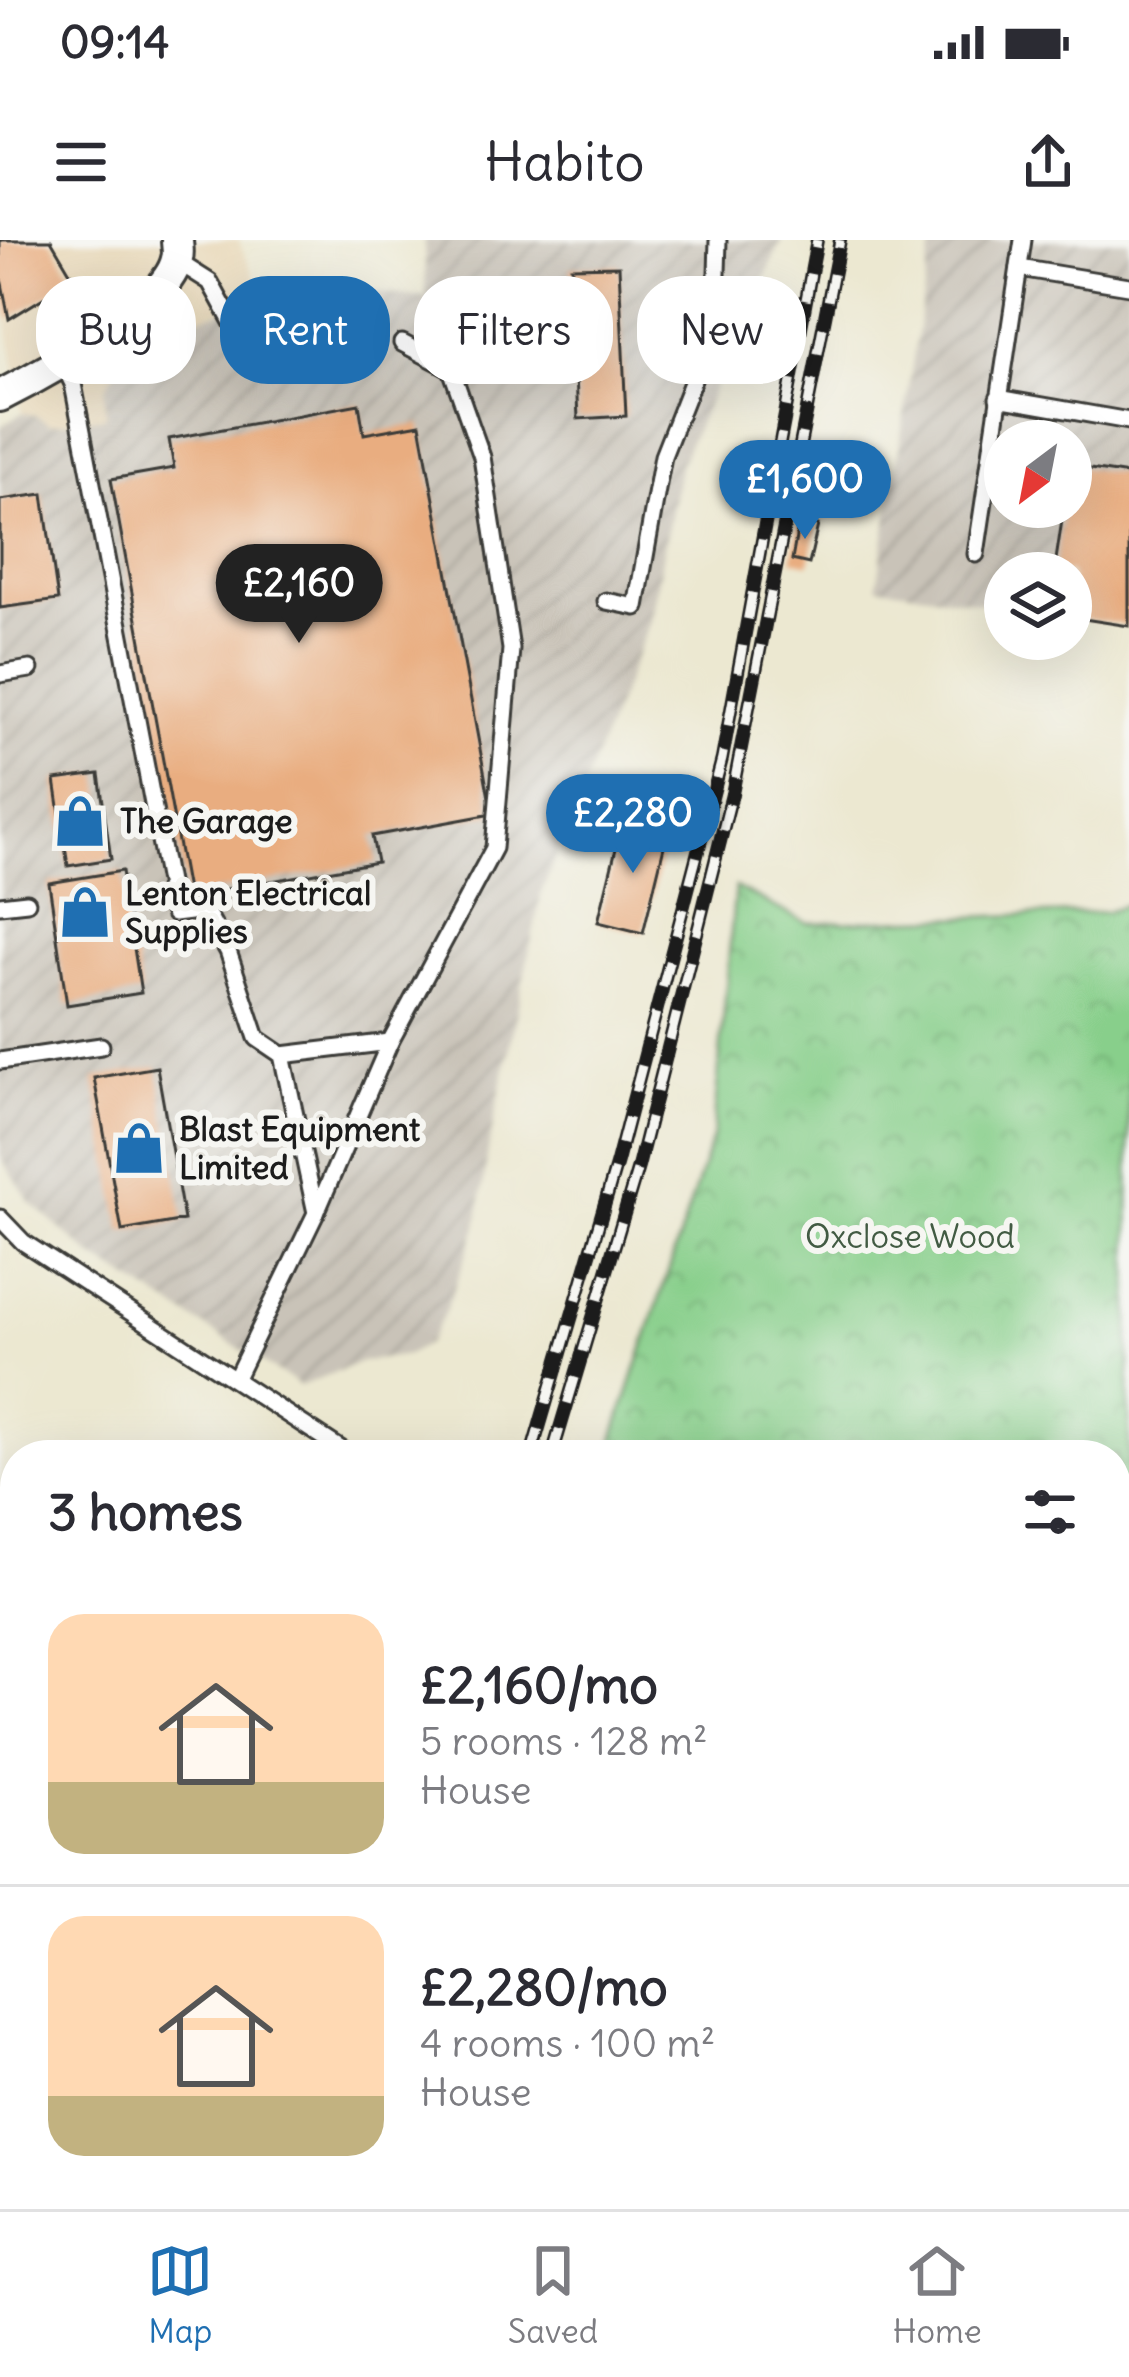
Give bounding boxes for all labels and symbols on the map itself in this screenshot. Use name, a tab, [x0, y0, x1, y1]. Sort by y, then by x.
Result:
north arrow	[984, 420, 1092, 528]
pin: £1,600	[707, 440, 903, 542]
pin: £2,160	[201, 544, 397, 646]
pin: £2,280	[535, 774, 731, 876]
shop icon: The Garage	[51, 792, 109, 850]
place label: The Garage	[120, 800, 293, 842]
place label: Lenton Electrical Supplies	[125, 872, 371, 952]
shop icon: Lenton Electrical Supplies	[56, 883, 114, 941]
place label: Blast Equipment Limited	[179, 1108, 420, 1188]
shop icon: Blast Equipment Limited	[110, 1119, 168, 1177]
park label: Oxclose Wood	[805, 1215, 1015, 1257]

